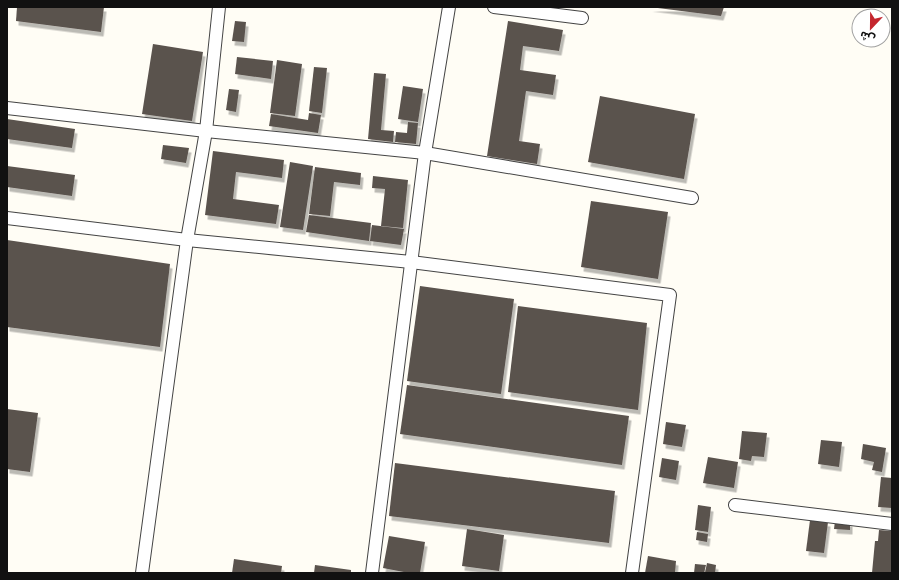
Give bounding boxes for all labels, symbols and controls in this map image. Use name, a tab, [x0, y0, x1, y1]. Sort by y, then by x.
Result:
north arrow	[851, 8, 891, 48]
text: ش	[858, 28, 877, 46]

